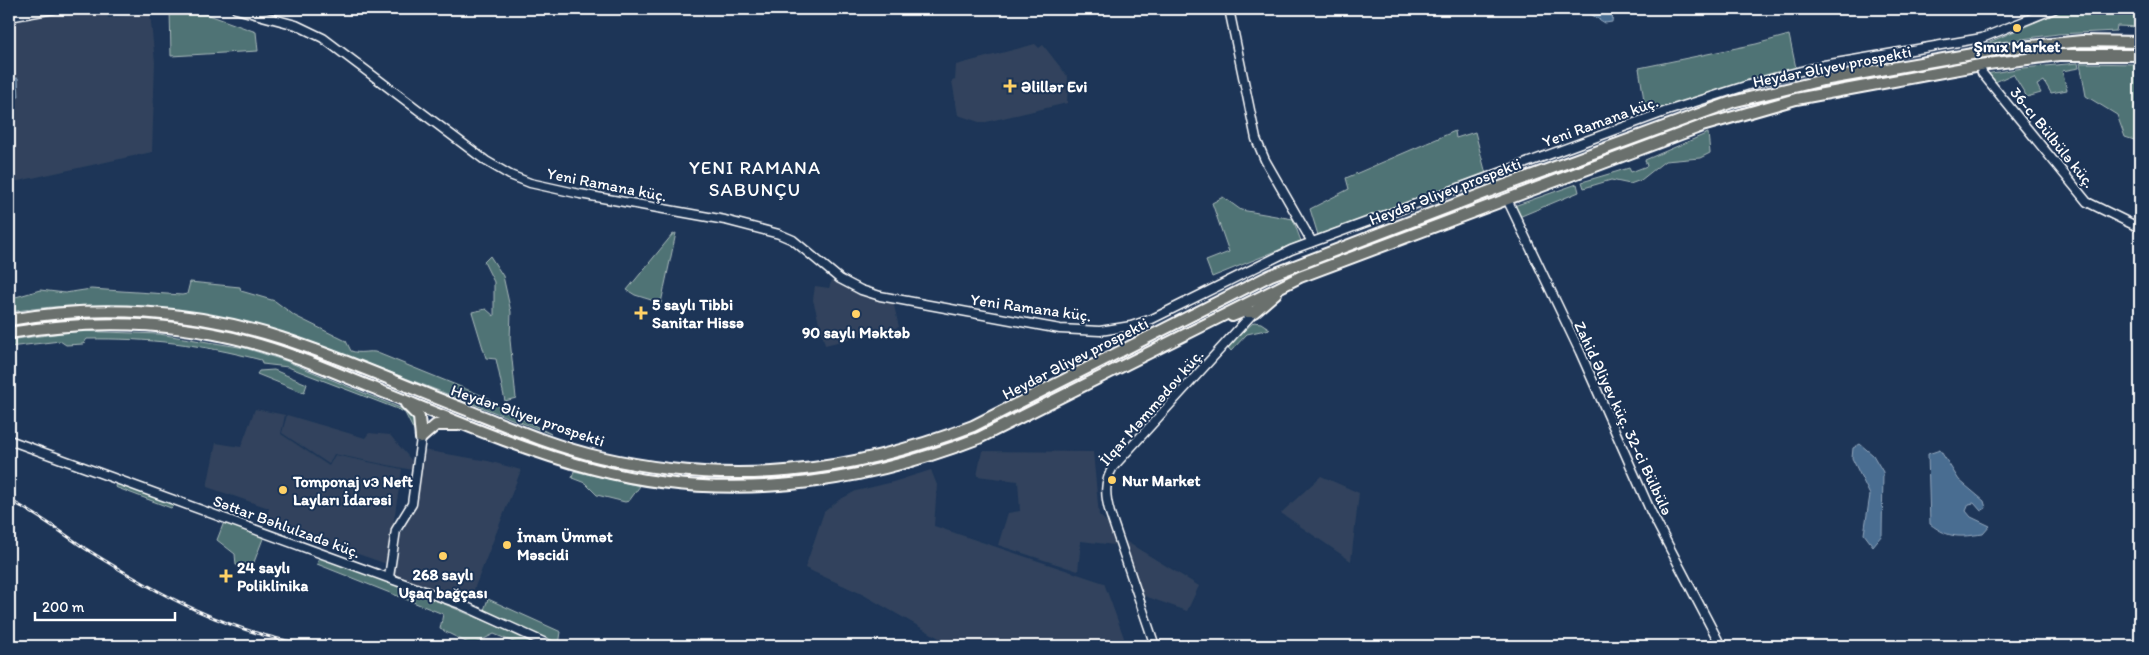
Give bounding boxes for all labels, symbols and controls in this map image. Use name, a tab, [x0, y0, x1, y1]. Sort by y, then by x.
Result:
marker: Şınıx Market	[2011, 22, 2023, 34]
place label: Şınıx Market	[1974, 37, 2060, 57]
street label: Heydər Əliyev prospekti	[1751, 42, 1913, 91]
place label: Əlillər Evi	[1021, 77, 1087, 96]
marker: Əlillər Evi	[1003, 79, 1017, 93]
street label: 36-cı Bülbülə küç.	[2006, 83, 2099, 192]
street label: Yeni Ramana küç.	[1540, 92, 1661, 151]
street label: Heydər Əliyev prospekti	[1366, 154, 1524, 229]
district label: YENI RAMANA SABUNÇU	[689, 156, 821, 201]
street label: Yeni Ramana küç.	[545, 164, 669, 205]
street label: Yeni Ramana küç.	[969, 290, 1093, 325]
place label: 5 saylı Tibbi Sanitar Hissə	[652, 295, 744, 332]
marker: 5 saylı Tibbi Sanitar Hissə	[634, 306, 648, 320]
marker: 90 saylı Məktəb	[850, 308, 862, 320]
street label: Heydər Əliyev prospekti	[999, 313, 1151, 404]
street label: Zahid Əliyev küç. 32-ci Bülbülə	[1570, 318, 1677, 518]
place label: 90 saylı Məktəb	[802, 323, 910, 343]
street label: İlqar Məmmədov küç.	[1096, 345, 1207, 470]
street label: Heydər Əliyev prospekti	[448, 380, 607, 451]
place label: Nur Market	[1122, 471, 1200, 490]
place label: Tomponaj vэ Neft Layları İdarəsi	[292, 472, 413, 510]
marker: Nur Market	[1106, 474, 1118, 486]
marker: Tomponaj vэ Neft Layları İdarəsi	[277, 484, 289, 496]
street label: Səttar Bəhlulzadə küç.	[211, 491, 363, 562]
place label: İmam Ümmət Məscidi	[517, 527, 613, 564]
marker: İmam Ümmət Məscidi	[501, 539, 513, 551]
marker: 268 saylı Uşaq bağçası	[437, 550, 449, 562]
place label: 24 saylı Poliklinika	[237, 558, 309, 595]
place label: 268 saylı Uşaq bağçası	[398, 565, 488, 603]
marker: 24 saylı Poliklinika	[219, 569, 233, 583]
scale bar	[35, 590, 175, 622]
text: 200 m	[42, 598, 85, 616]

